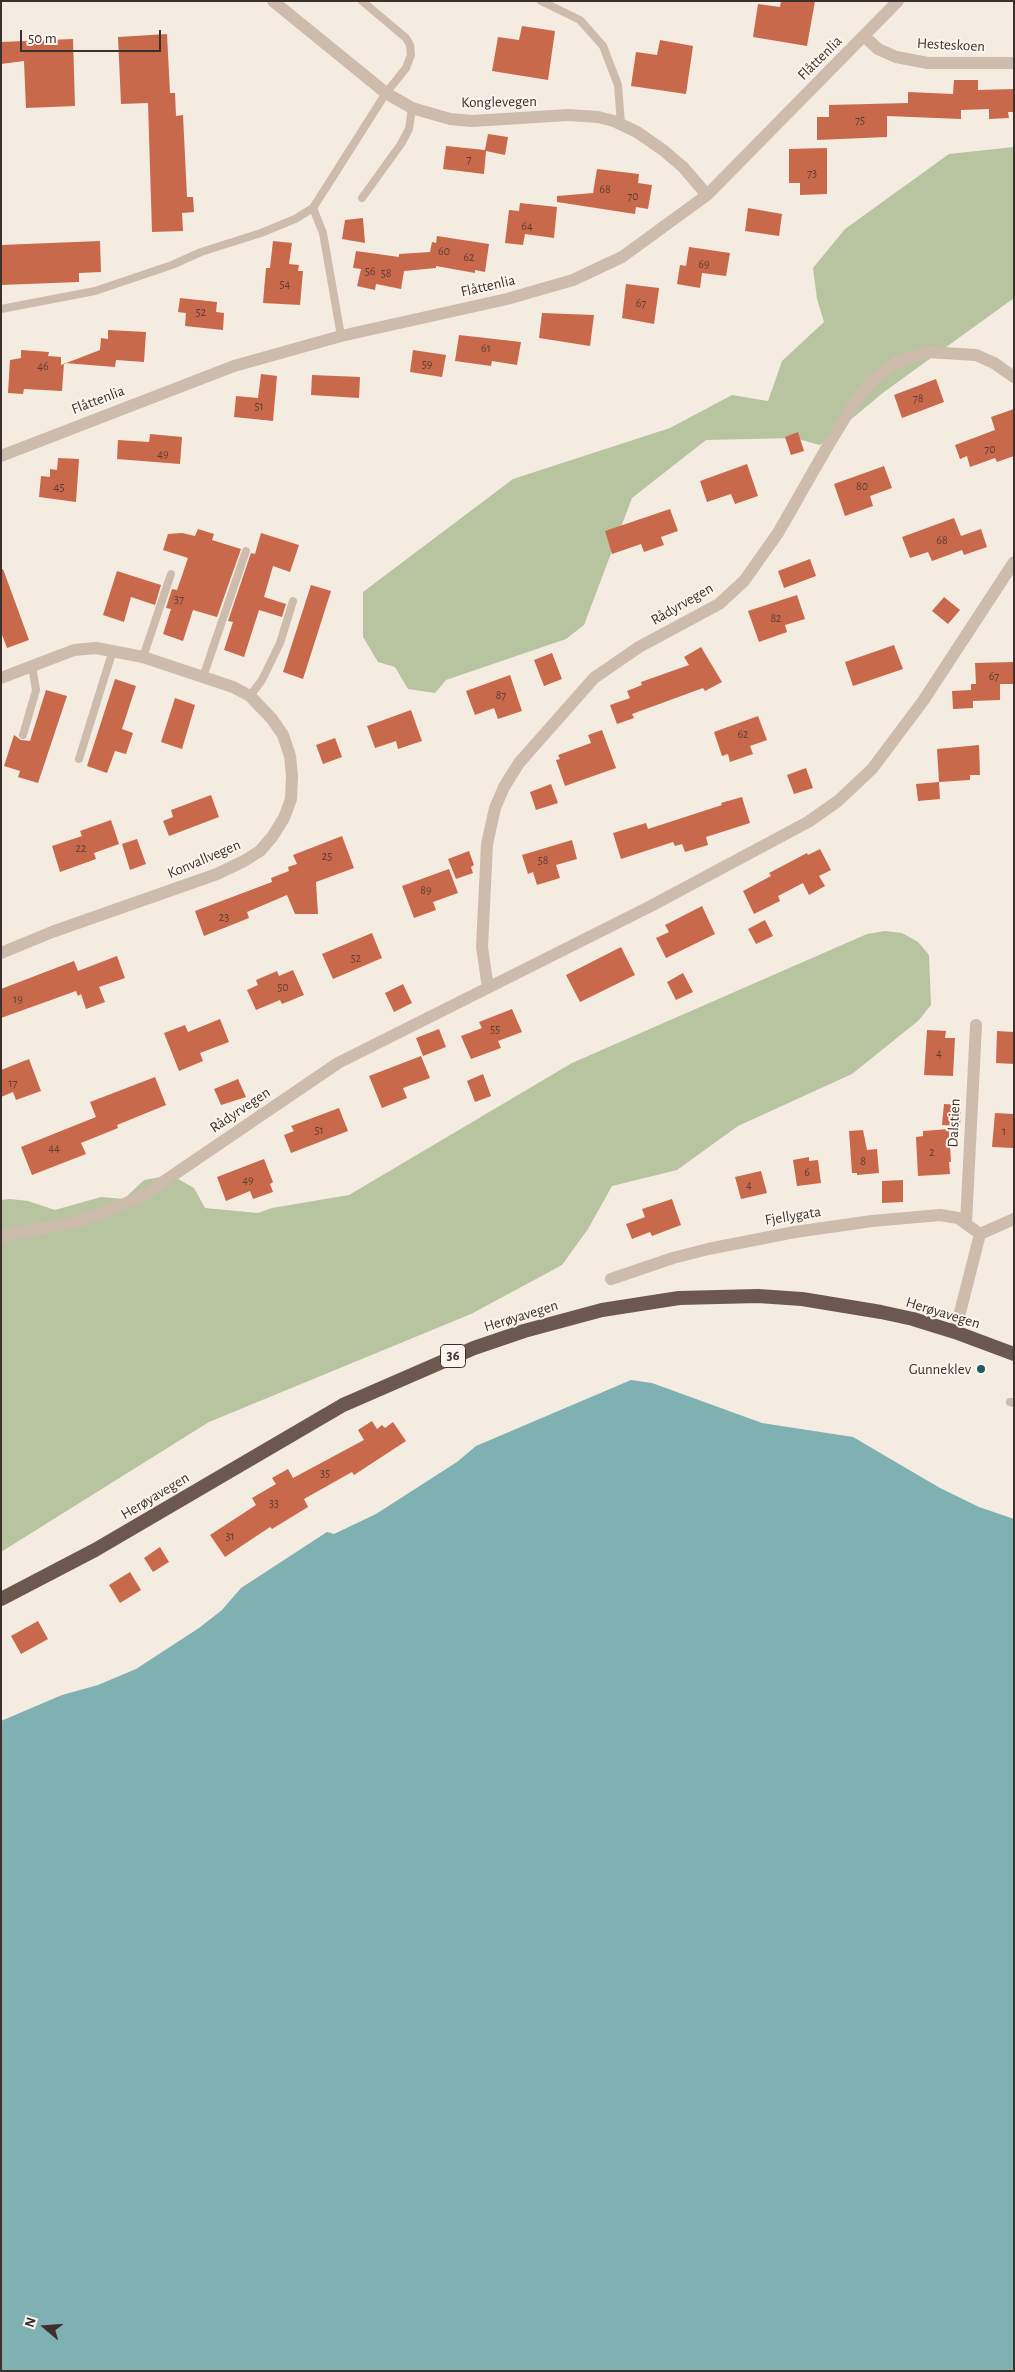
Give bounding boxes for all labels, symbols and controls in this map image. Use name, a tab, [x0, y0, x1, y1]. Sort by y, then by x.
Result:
scale bar	[22, 20, 164, 52]
text: 50 m	[28, 31, 57, 46]
street label: Flåttenlia	[794, 32, 846, 84]
street label: Hesteskoen	[917, 34, 985, 56]
street label: Konglevegen	[461, 92, 537, 112]
house number: 75	[855, 113, 865, 127]
house number: 7	[466, 152, 472, 166]
house number: 73	[807, 166, 817, 180]
house number: 68	[599, 182, 611, 196]
house number: 70	[627, 189, 639, 203]
house number: 64	[521, 219, 533, 233]
house number: 60	[438, 244, 450, 258]
house number: 62	[463, 250, 475, 264]
house number: 69	[698, 257, 710, 271]
house number: 56	[365, 264, 375, 278]
house number: 58	[381, 266, 391, 280]
street label: Flåttenlia	[459, 271, 517, 301]
house number: 54	[280, 277, 290, 291]
house number: 67	[636, 296, 646, 310]
house number: 52	[196, 305, 206, 319]
house number: 61	[481, 341, 491, 355]
house number: 59	[422, 357, 432, 371]
house number: 46	[37, 359, 49, 373]
street label: Flåttenlia	[69, 382, 127, 418]
house number: 78	[913, 391, 923, 405]
house number: 51	[254, 399, 264, 413]
house number: 70	[984, 442, 996, 456]
house number: 49	[157, 447, 169, 461]
house number: 80	[856, 479, 868, 493]
house number: 45	[54, 480, 64, 494]
house number: 68	[936, 533, 948, 547]
street label: Rådyrvegen	[648, 579, 716, 629]
house number: 37	[174, 592, 184, 606]
house number: 82	[770, 611, 782, 625]
house number: 67	[989, 669, 999, 683]
house number: 87	[496, 688, 506, 702]
house number: 62	[737, 727, 749, 741]
street label: Konvallvegen	[165, 836, 243, 882]
house number: 22	[76, 841, 86, 855]
house number: 25	[322, 849, 332, 863]
house number: 58	[538, 853, 548, 867]
house number: 89	[420, 883, 432, 897]
house number: 23	[219, 910, 229, 924]
house number: 52	[351, 951, 361, 965]
house number: 50	[277, 980, 289, 994]
house number: 19	[13, 992, 23, 1006]
house number: 55	[490, 1022, 500, 1036]
house number: 4	[936, 1046, 942, 1060]
house number: 17	[8, 1076, 18, 1090]
street label: Rådyrvegen	[206, 1083, 274, 1137]
street label: Dalstien	[944, 1098, 964, 1148]
house number: 51	[314, 1123, 324, 1137]
house number: 1	[1002, 1124, 1006, 1138]
house number: 44	[48, 1141, 60, 1155]
house number: 2	[929, 1145, 935, 1159]
house number: 8	[860, 1154, 866, 1168]
house number: 6	[804, 1165, 810, 1179]
house number: 49	[242, 1173, 254, 1187]
house number: 4	[746, 1178, 752, 1192]
street label: Fjellygata	[764, 1203, 822, 1229]
street label: Herøyavegen	[904, 1293, 982, 1333]
street label: Herøyavegen	[482, 1296, 560, 1336]
road number: 36	[440, 1344, 466, 1368]
place label: Gunneklev	[909, 1360, 971, 1378]
marker: Gunneklev	[975, 1363, 987, 1375]
house number: 35	[320, 1466, 330, 1480]
street label: Herøyavegen	[118, 1469, 192, 1523]
house number: 33	[269, 1496, 279, 1510]
house number: 31	[225, 1529, 235, 1543]
north arrow	[20, 2302, 70, 2352]
text: N	[23, 2316, 39, 2329]

